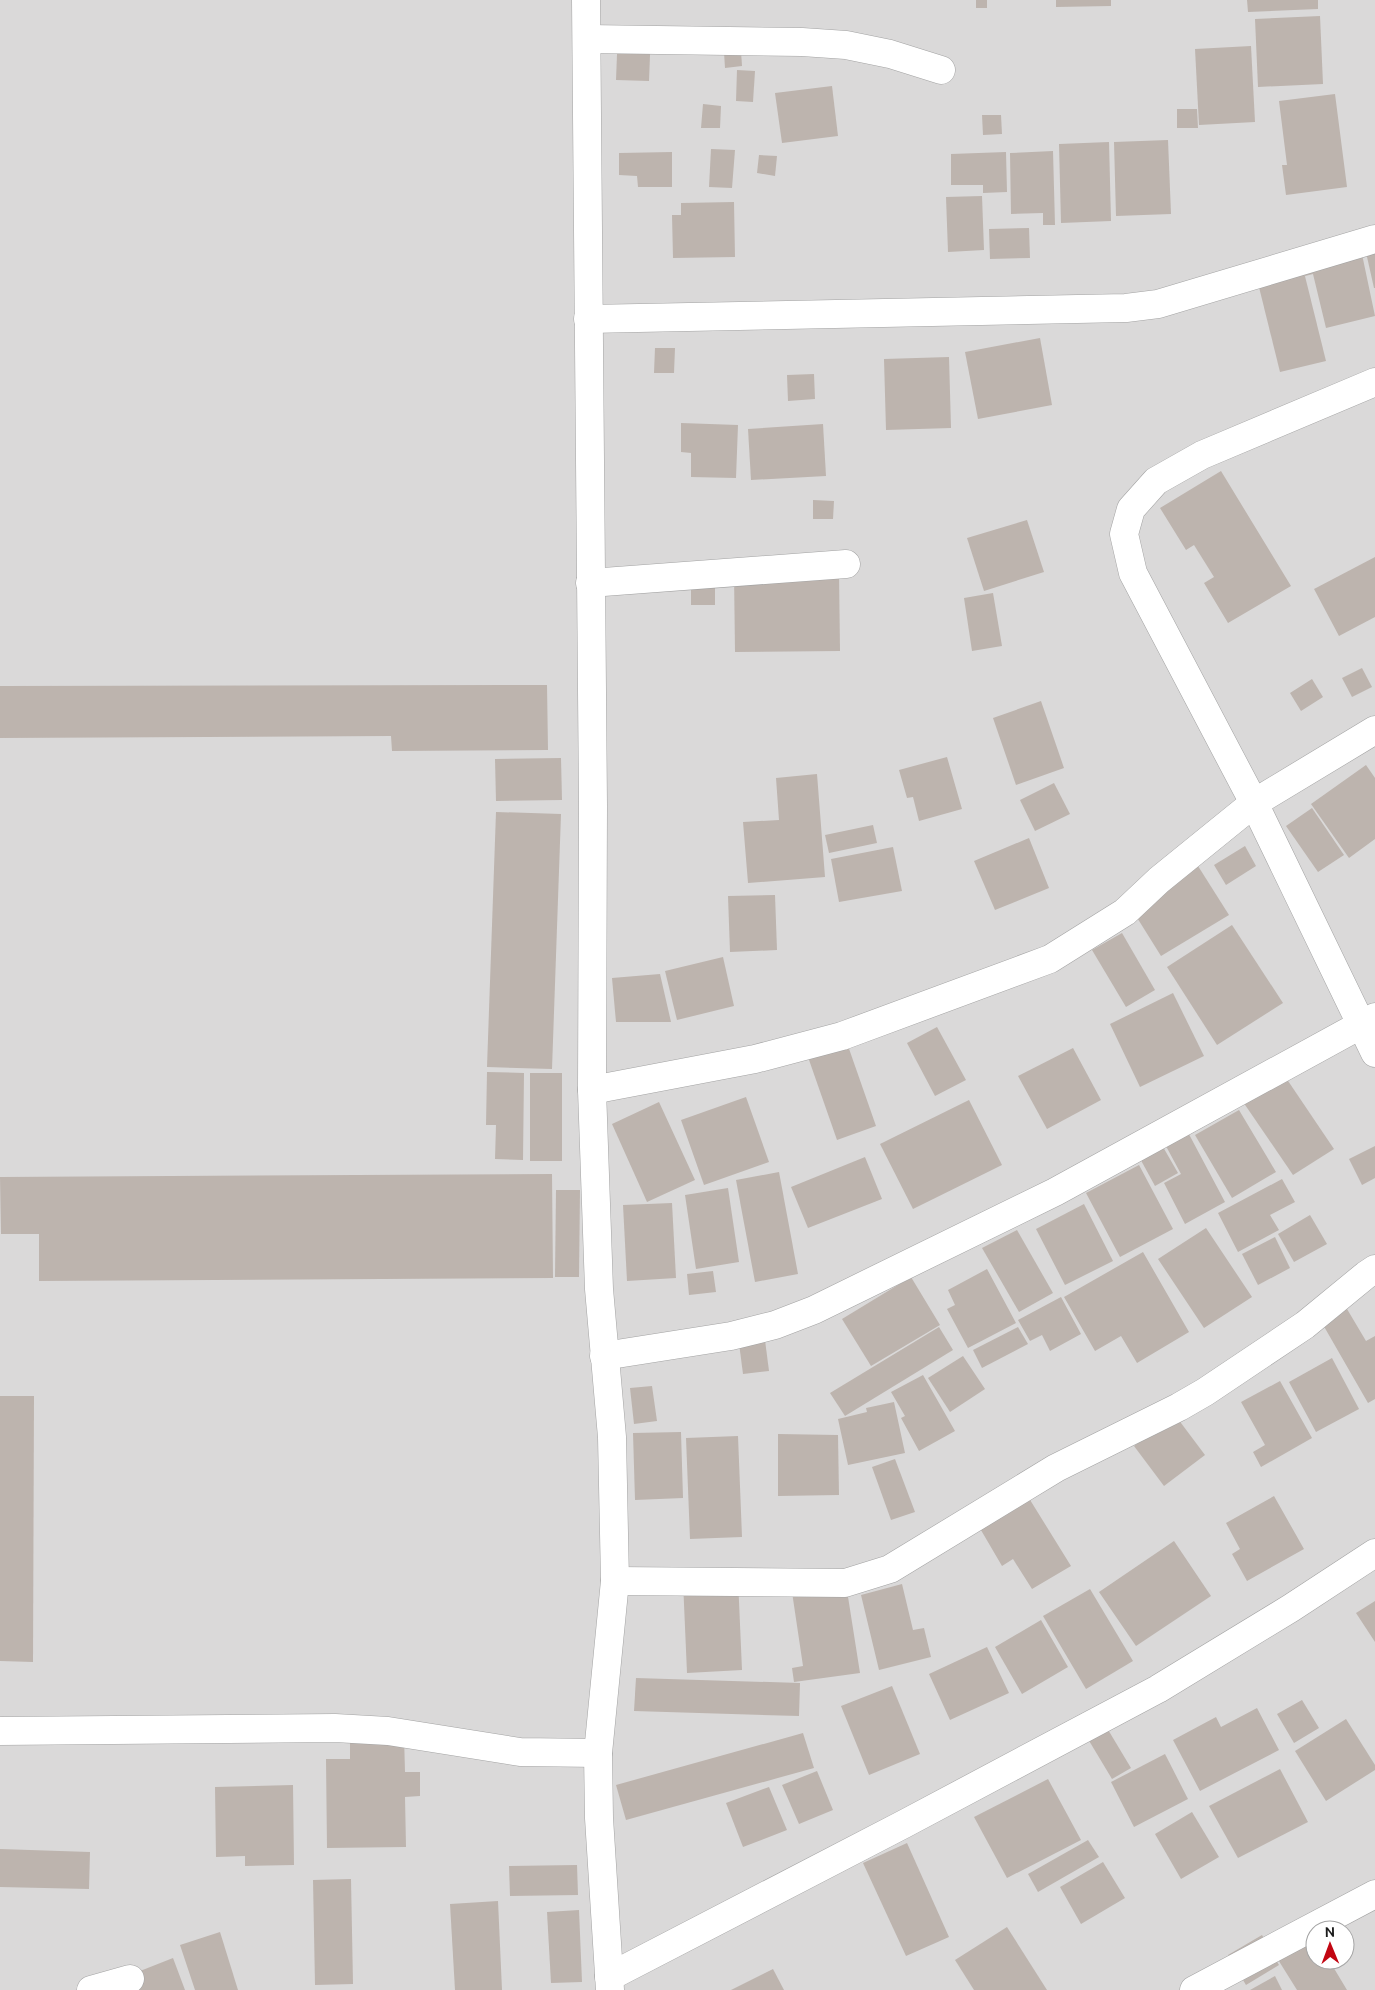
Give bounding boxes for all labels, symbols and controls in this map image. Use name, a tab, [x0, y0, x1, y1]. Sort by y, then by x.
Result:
north arrow	[1305, 1920, 1355, 1970]
text: N	[1324, 1924, 1335, 1940]

